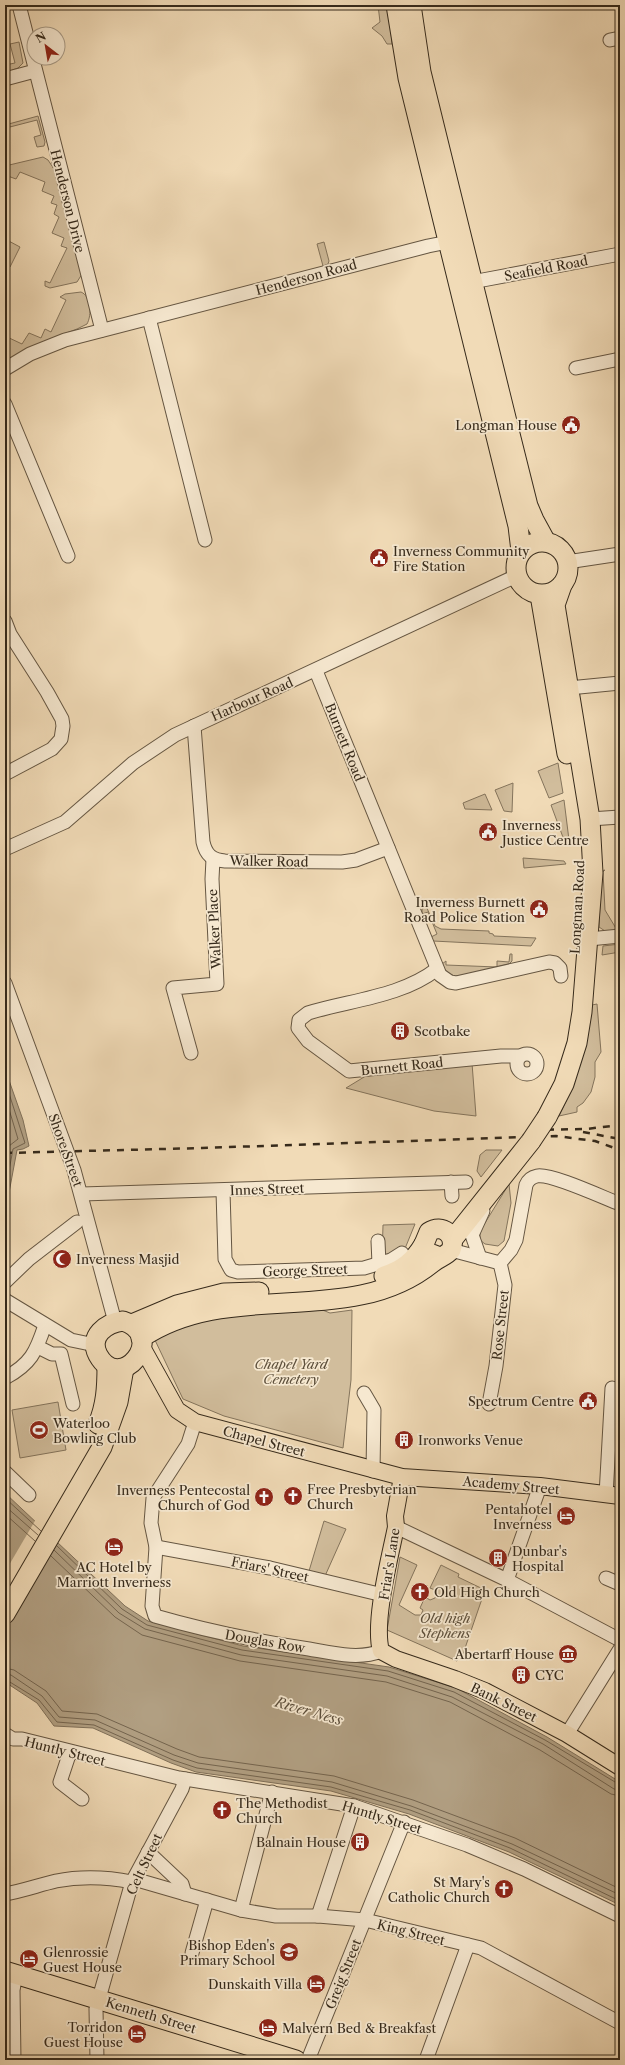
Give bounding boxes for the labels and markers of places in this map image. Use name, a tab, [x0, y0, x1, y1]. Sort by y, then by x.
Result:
public building icon: Longman House	[560, 414, 582, 436]
place label: Longman House	[455, 417, 557, 433]
place label: Inverness Community Fire Station	[393, 543, 530, 574]
public building icon: Inverness Community Fire Station	[368, 547, 390, 569]
place label: Inverness Justice Centre	[500, 817, 589, 848]
public building icon: Inverness Justice Centre	[477, 821, 499, 843]
place label: Inverness Burnett Road Police Station	[404, 894, 525, 925]
public building icon: Inverness Burnett Road Police Station	[528, 898, 550, 920]
building icon: Scotbake	[389, 1020, 411, 1042]
place label: Scotbake	[414, 1023, 470, 1039]
mosque icon: Inverness Masjid	[51, 1248, 73, 1270]
place label: Inverness Masjid	[76, 1251, 180, 1267]
public building icon: Spectrum Centre	[577, 1390, 599, 1412]
place label: Spectrum Centre	[468, 1393, 574, 1409]
place label: Waterloo Bowling Club	[52, 1415, 137, 1446]
sports icon: Waterloo Bowling Club	[28, 1419, 50, 1441]
building icon: Ironworks Venue	[393, 1429, 415, 1451]
place label: Ironworks Venue	[418, 1432, 523, 1448]
place label: Free Presbyterian Church	[307, 1481, 417, 1512]
place label: Inverness Pentecostal Church of God	[116, 1482, 250, 1513]
church icon: Free Presbyterian Church	[282, 1485, 304, 1507]
church icon: Inverness Pentecostal Church of God	[253, 1486, 275, 1508]
place label: Pentahotel Inverness	[485, 1501, 552, 1532]
hotel icon: Pentahotel Inverness	[555, 1505, 577, 1527]
hotel icon: AC Hotel by Marriott Inverness	[103, 1536, 125, 1558]
place label: Dunbar's Hospital	[512, 1543, 568, 1574]
building icon: Dunbar's Hospital	[487, 1547, 509, 1569]
place label: AC Hotel by Marriott Inverness	[57, 1559, 171, 1590]
church icon: Old High Church	[409, 1581, 431, 1603]
place label: Old High Church	[434, 1584, 540, 1600]
museum icon: Abertarff House	[557, 1643, 579, 1665]
place label: Abertarff House	[454, 1646, 554, 1662]
building icon: CYC	[510, 1664, 532, 1686]
place label: CYC	[535, 1667, 564, 1683]
place label: The Methodist Church	[236, 1795, 328, 1826]
church icon: The Methodist Church	[211, 1799, 233, 1821]
building icon: Balnain House	[349, 1831, 371, 1853]
place label: Balnain House	[256, 1834, 346, 1850]
place label: St Mary's Catholic Church	[388, 1874, 490, 1905]
church icon: St Mary's Catholic Church	[493, 1878, 515, 1900]
place label: Bishop Eden's Primary School	[180, 1937, 275, 1968]
school or university icon: Bishop Eden's Primary School	[278, 1941, 300, 1963]
place label: Glenrossie Guest House	[43, 1944, 122, 1975]
hotel icon: Glenrossie Guest House	[18, 1948, 40, 1970]
hotel icon: Dunskaith Villa	[305, 1973, 327, 1995]
place label: Dunskaith Villa	[208, 1976, 302, 1992]
hotel icon: Malvern Bed & Breakfast	[257, 2017, 279, 2039]
place label: Torridon Guest House	[44, 2019, 123, 2050]
place label: Malvern Bed & Breakfast	[282, 2020, 436, 2036]
hotel icon: Torridon Guest House	[126, 2023, 148, 2045]

